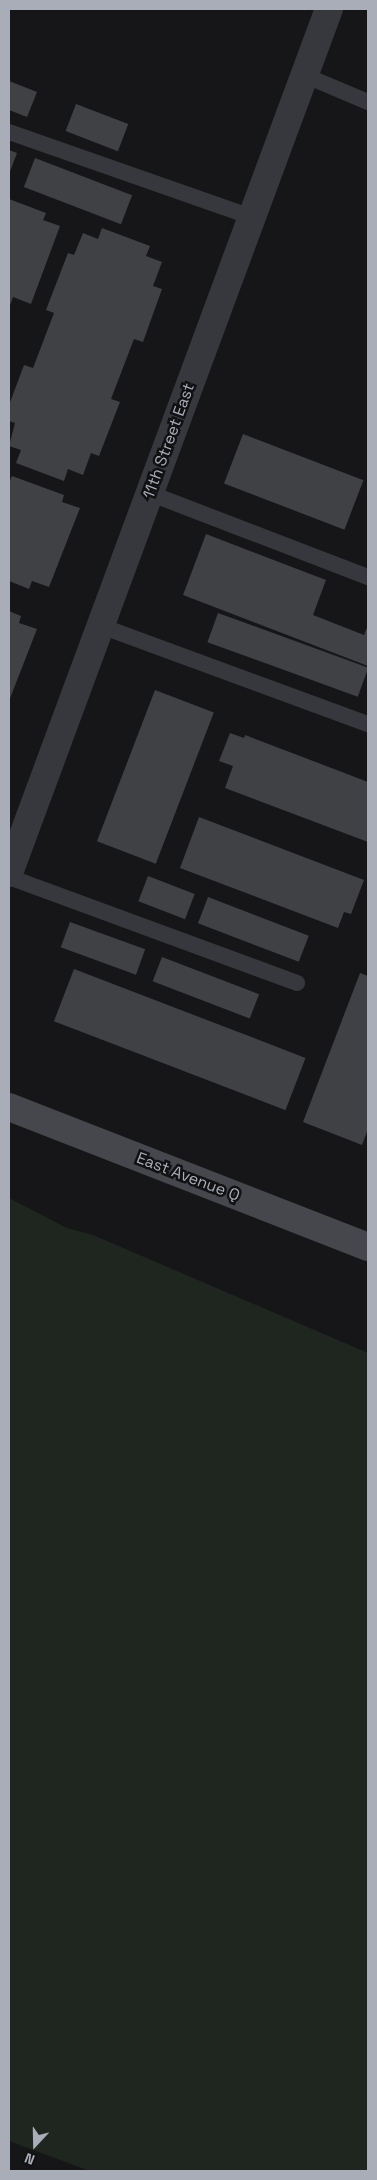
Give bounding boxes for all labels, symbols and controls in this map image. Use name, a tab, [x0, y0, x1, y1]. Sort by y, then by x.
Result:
street label: 11th Street East	[139, 381, 199, 501]
street label: East Avenue Q	[134, 1148, 242, 1206]
north arrow	[10, 2120, 60, 2170]
text: N	[22, 2149, 37, 2169]

